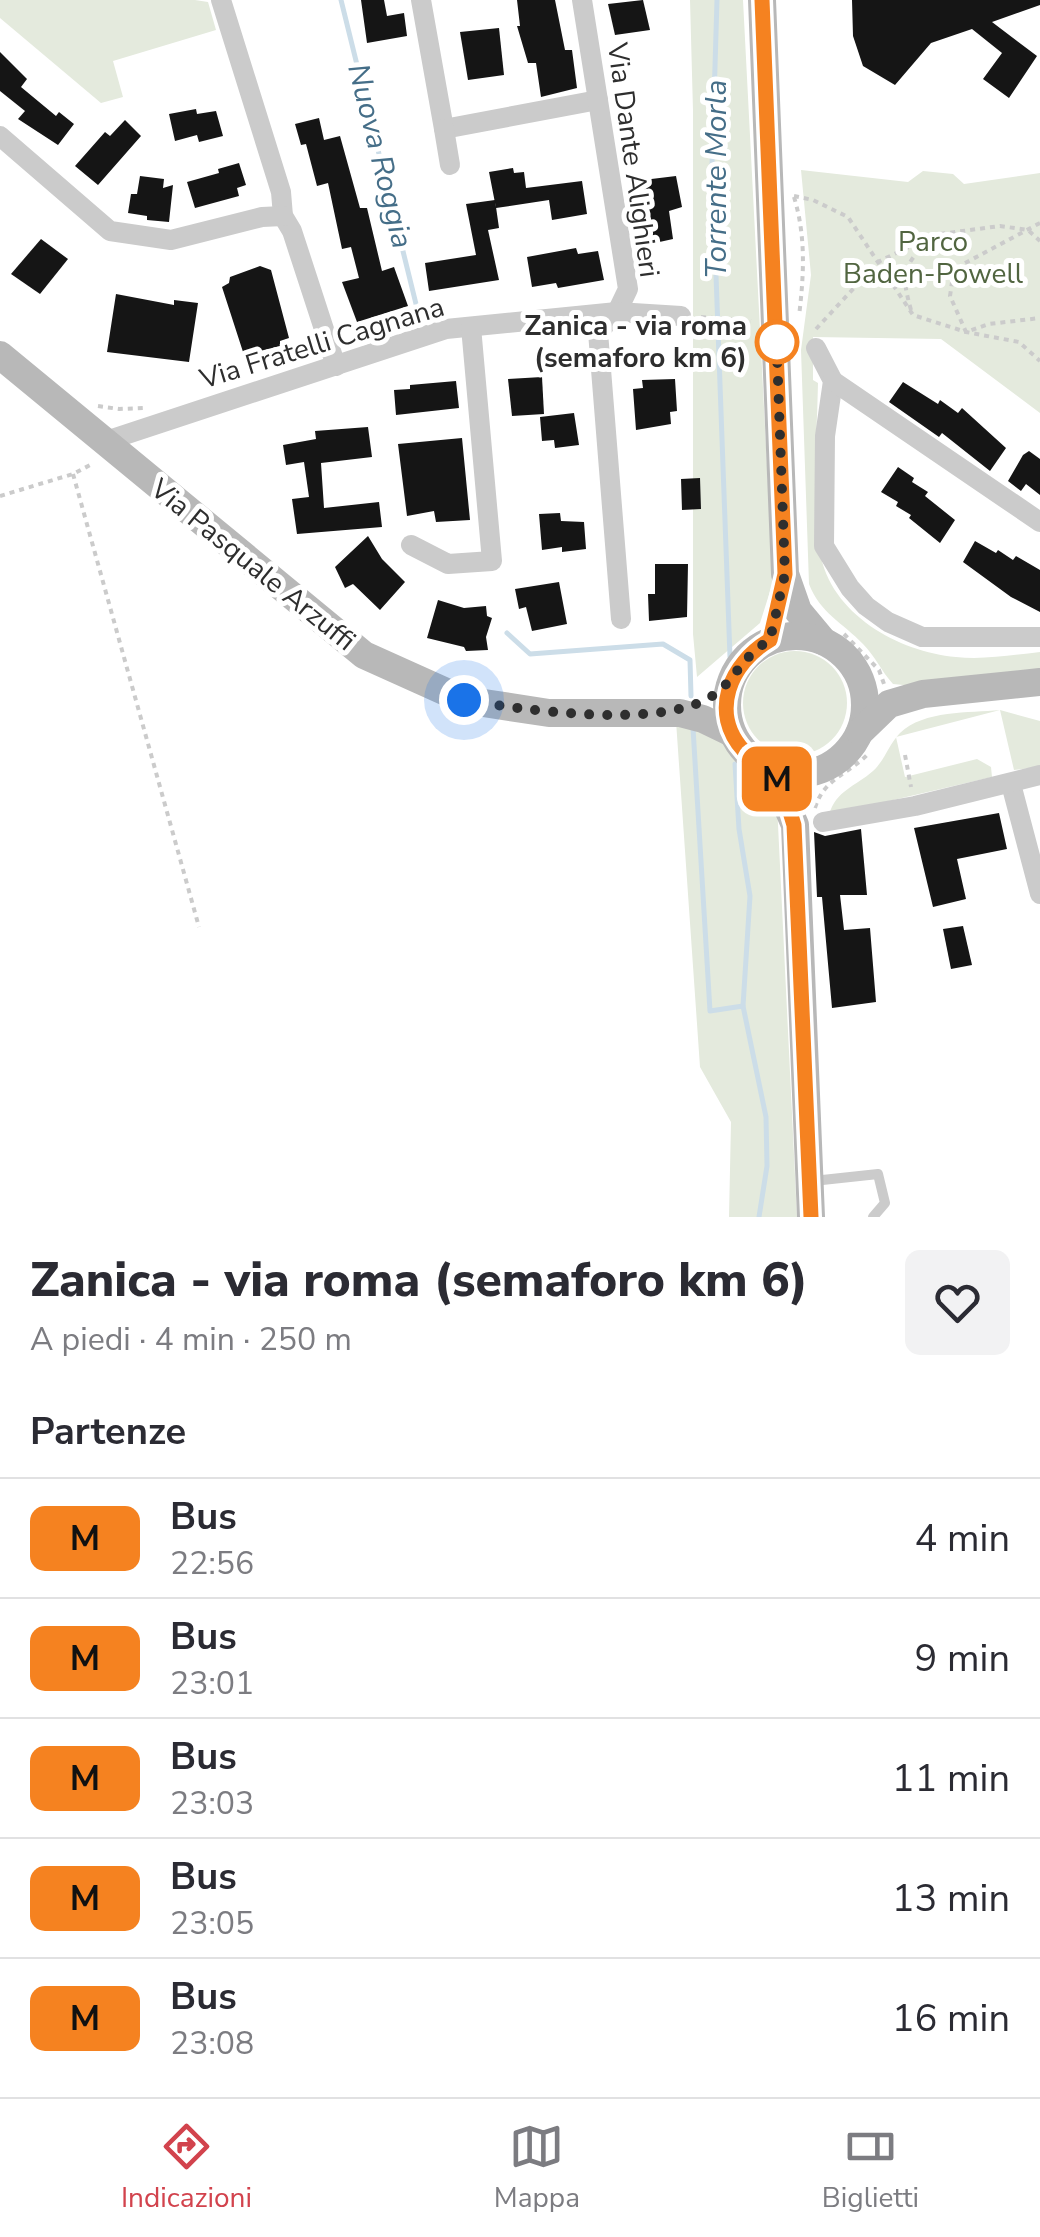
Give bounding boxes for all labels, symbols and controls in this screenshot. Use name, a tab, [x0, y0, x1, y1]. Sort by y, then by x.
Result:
street label: Via Dante Alighieri	[598, 39, 668, 280]
water label: Nuova Roggia	[337, 60, 423, 252]
water label: Torrente Morla	[696, 80, 737, 278]
park label: Parco Baden-Powell	[843, 223, 1024, 293]
street label: Via Fratelli Cagnana	[194, 288, 449, 399]
place label: Zanica - via roma (semaforo km 6)	[524, 307, 747, 377]
marker: Zanica - via roma (semaforo km 6)	[756, 321, 798, 363]
street label: Via Pasquale Arzuffi	[142, 470, 364, 660]
your location	[439, 675, 489, 725]
line badge: M	[744, 746, 810, 812]
text: M	[762, 756, 792, 803]
text: Zanica - via roma (semaforo km 6)	[30, 1247, 808, 1313]
button: heart	[905, 1250, 1010, 1355]
text: A piedi · 4 min · 250 m	[30, 1318, 352, 1361]
text: Partenze	[30, 1406, 186, 1457]
text: Bus	[170, 1491, 237, 1542]
text: 4 min	[915, 1513, 1010, 1564]
text: M	[70, 1515, 100, 1562]
text: 22:56	[170, 1542, 254, 1585]
text: Bus	[170, 1611, 237, 1662]
text: 9 min	[915, 1633, 1010, 1684]
text: M	[70, 1635, 100, 1682]
text: 23:01	[170, 1662, 254, 1705]
text: Bus	[170, 1731, 237, 1782]
text: 11 min	[892, 1753, 1010, 1804]
text: M	[70, 1755, 100, 1802]
text: 23:03	[170, 1782, 254, 1825]
text: Bus	[170, 1851, 237, 1902]
text: 13 min	[892, 1873, 1010, 1924]
text: M	[70, 1875, 100, 1922]
text: 23:05	[170, 1902, 254, 1945]
text: Bus	[170, 1971, 237, 2022]
text: 16 min	[892, 1993, 1010, 2044]
text: M	[70, 1995, 100, 2042]
text: 23:08	[170, 2022, 254, 2065]
tab: Indicazioni	[121, 2119, 252, 2217]
tab: Mappa	[494, 2119, 580, 2217]
tab: Biglietti	[822, 2119, 919, 2217]

